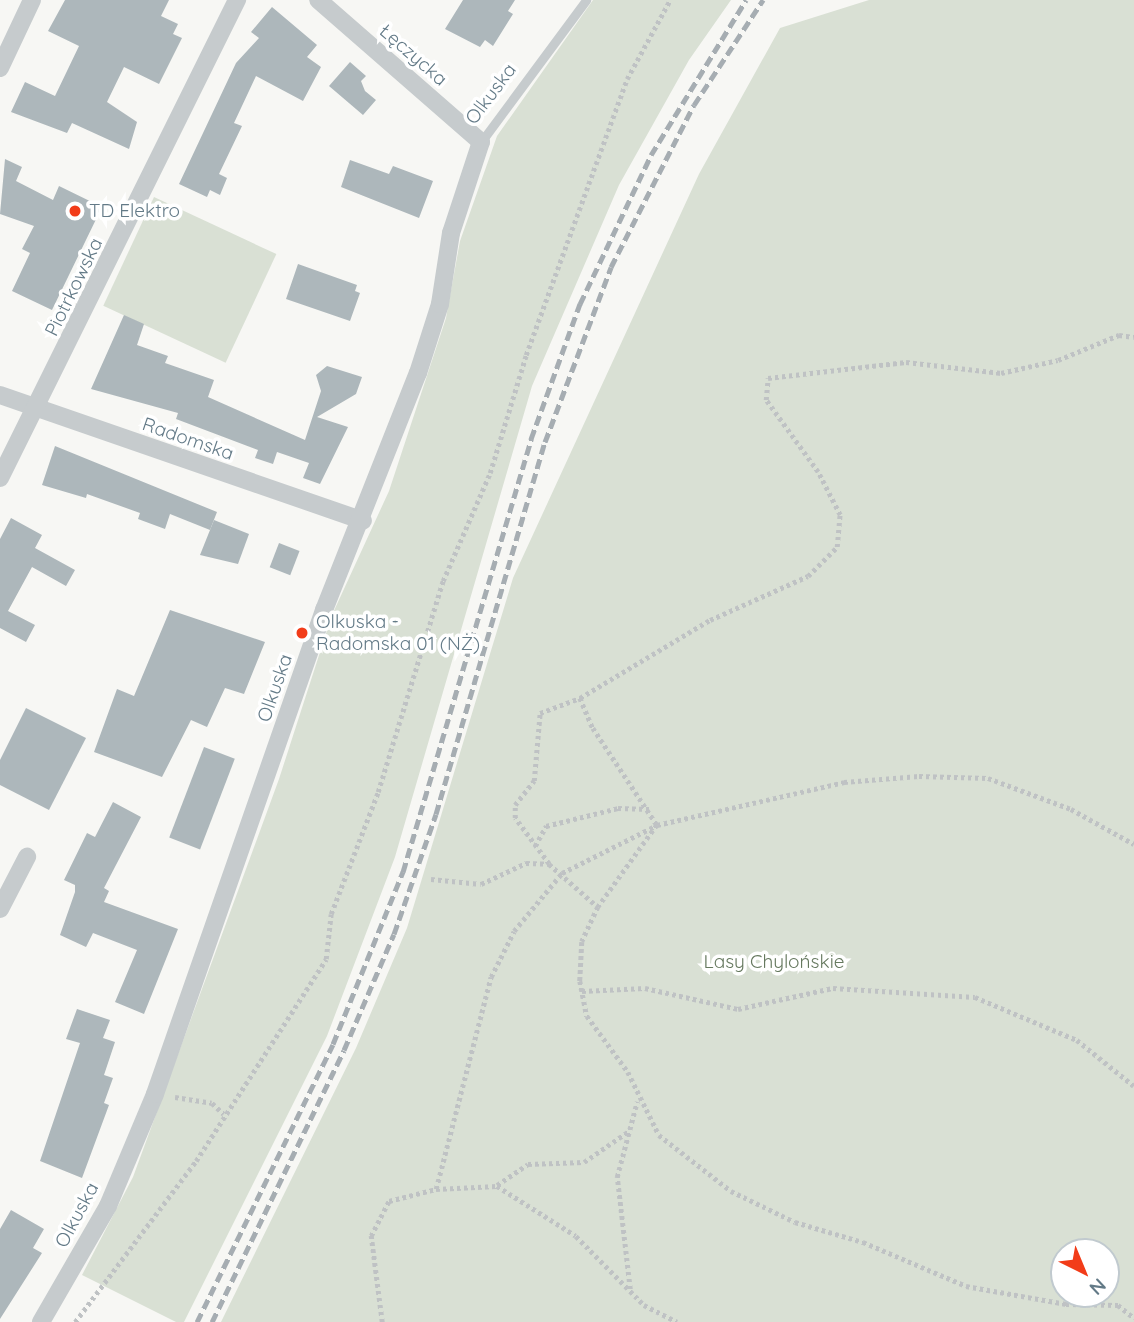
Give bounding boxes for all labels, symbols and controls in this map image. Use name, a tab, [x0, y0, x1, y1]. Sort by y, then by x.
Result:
street label: Łęczycka	[374, 19, 452, 91]
street label: Olkuska	[461, 59, 521, 129]
place label: TD Elektro	[89, 200, 180, 222]
marker: TD Elektro	[67, 203, 83, 219]
street label: Piotrkowska	[40, 234, 108, 340]
street label: Radomska	[139, 413, 237, 465]
place label: Olkuska - Radomska 01 (NŻ)	[316, 611, 480, 655]
marker: Olkuska - Radomska 01 (NŻ)	[294, 625, 310, 641]
street label: Olkuska	[253, 651, 297, 725]
park label: Lasy Chylońskie	[704, 951, 844, 973]
street label: Olkuska	[50, 1179, 104, 1251]
north arrow	[1050, 1238, 1120, 1308]
text: N	[1085, 1273, 1111, 1300]

